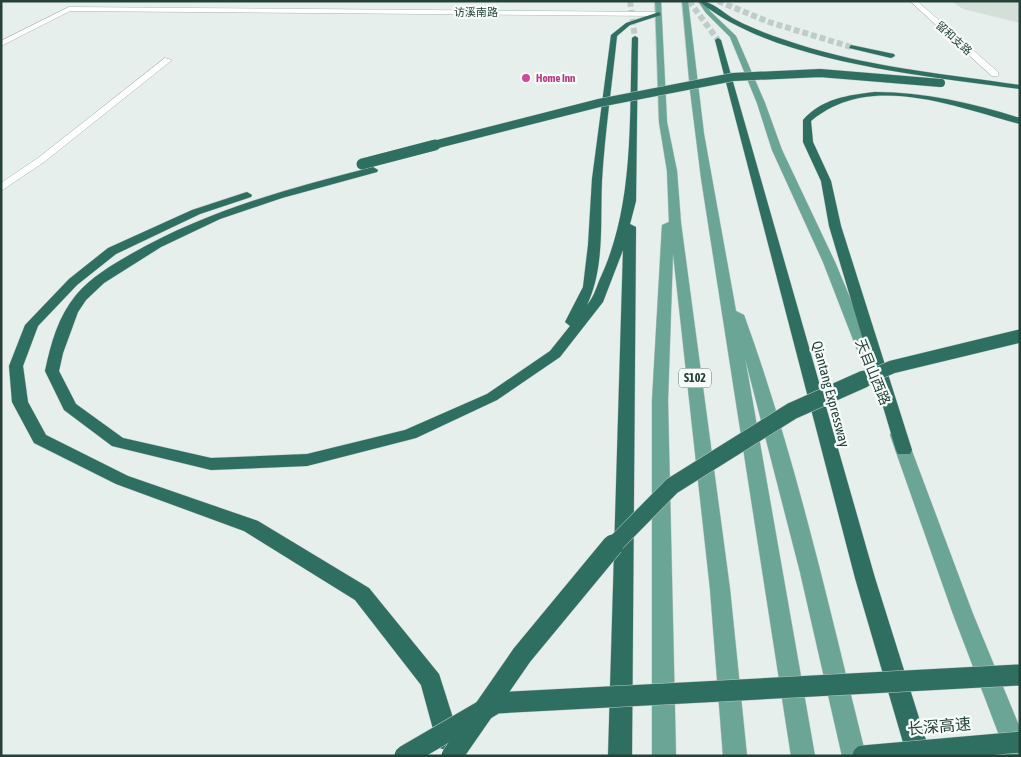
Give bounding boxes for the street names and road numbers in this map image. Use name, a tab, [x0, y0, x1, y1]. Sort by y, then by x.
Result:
street label: 访溪南路	[454, 6, 498, 18]
street label: 留和支路	[934, 19, 974, 57]
street label: 天目山西路	[852, 337, 894, 407]
street label: Qiantang Expressway	[809, 339, 853, 449]
road number: S102	[679, 368, 711, 388]
street label: 长深高速	[906, 714, 972, 738]

